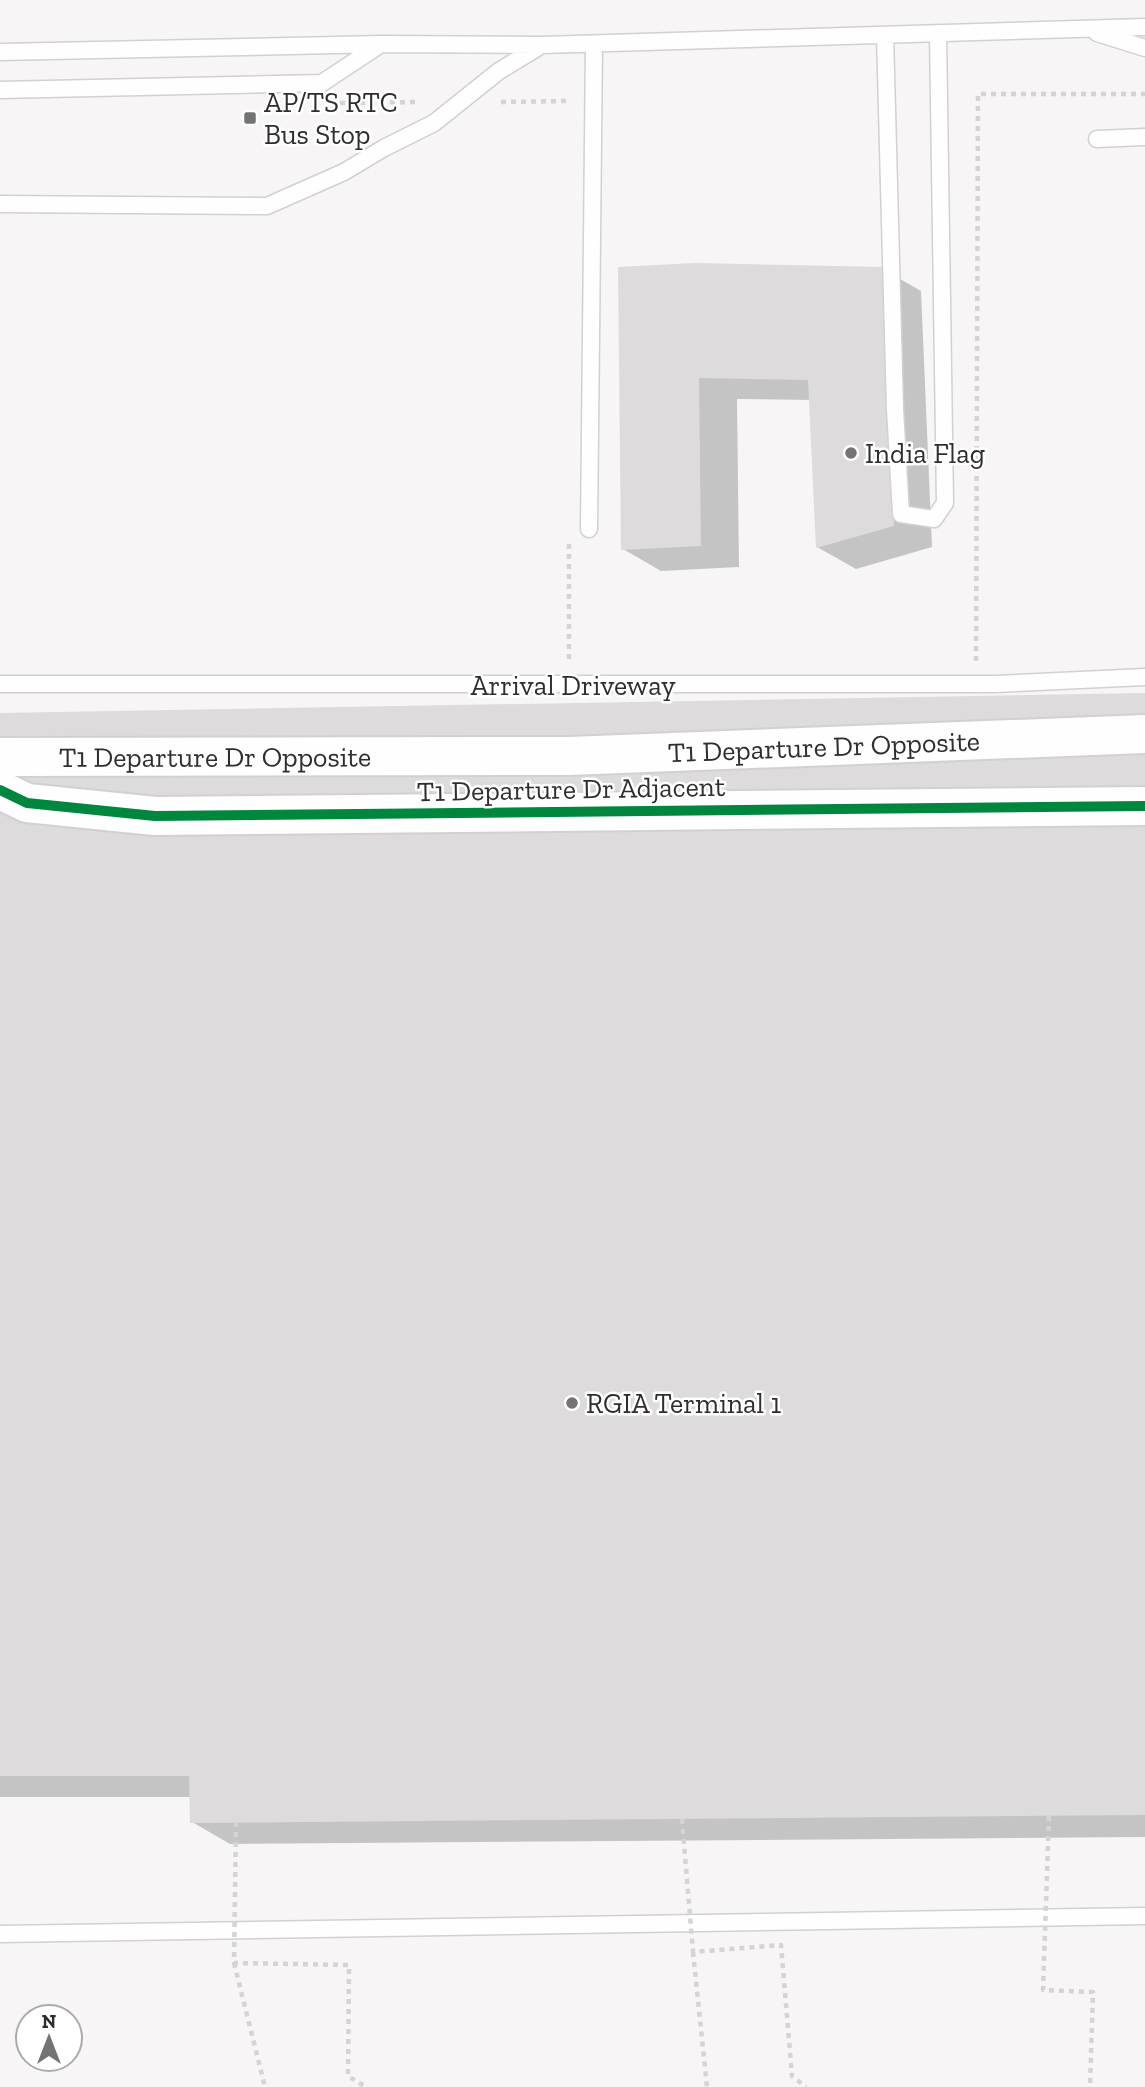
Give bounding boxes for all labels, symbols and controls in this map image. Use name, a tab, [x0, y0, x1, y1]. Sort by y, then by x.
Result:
place label: AP/TS RTC Bus Stop	[264, 86, 398, 151]
marker: AP/TS RTC Bus Stop	[242, 110, 258, 126]
place label: India Flag	[865, 437, 985, 470]
marker: India Flag	[843, 445, 859, 461]
street label: Arrival Driveway	[470, 669, 676, 702]
street label: T1 Departure Dr Opposite	[667, 724, 980, 769]
street label: T1 Departure Dr Opposite	[59, 740, 371, 773]
street label: T1 Departure Dr Adjacent	[417, 770, 726, 808]
place label: RGIA Terminal 1	[586, 1387, 781, 1420]
marker: RGIA Terminal 1	[564, 1395, 580, 1411]
north arrow	[14, 2003, 84, 2073]
text: N	[42, 2010, 56, 2033]

